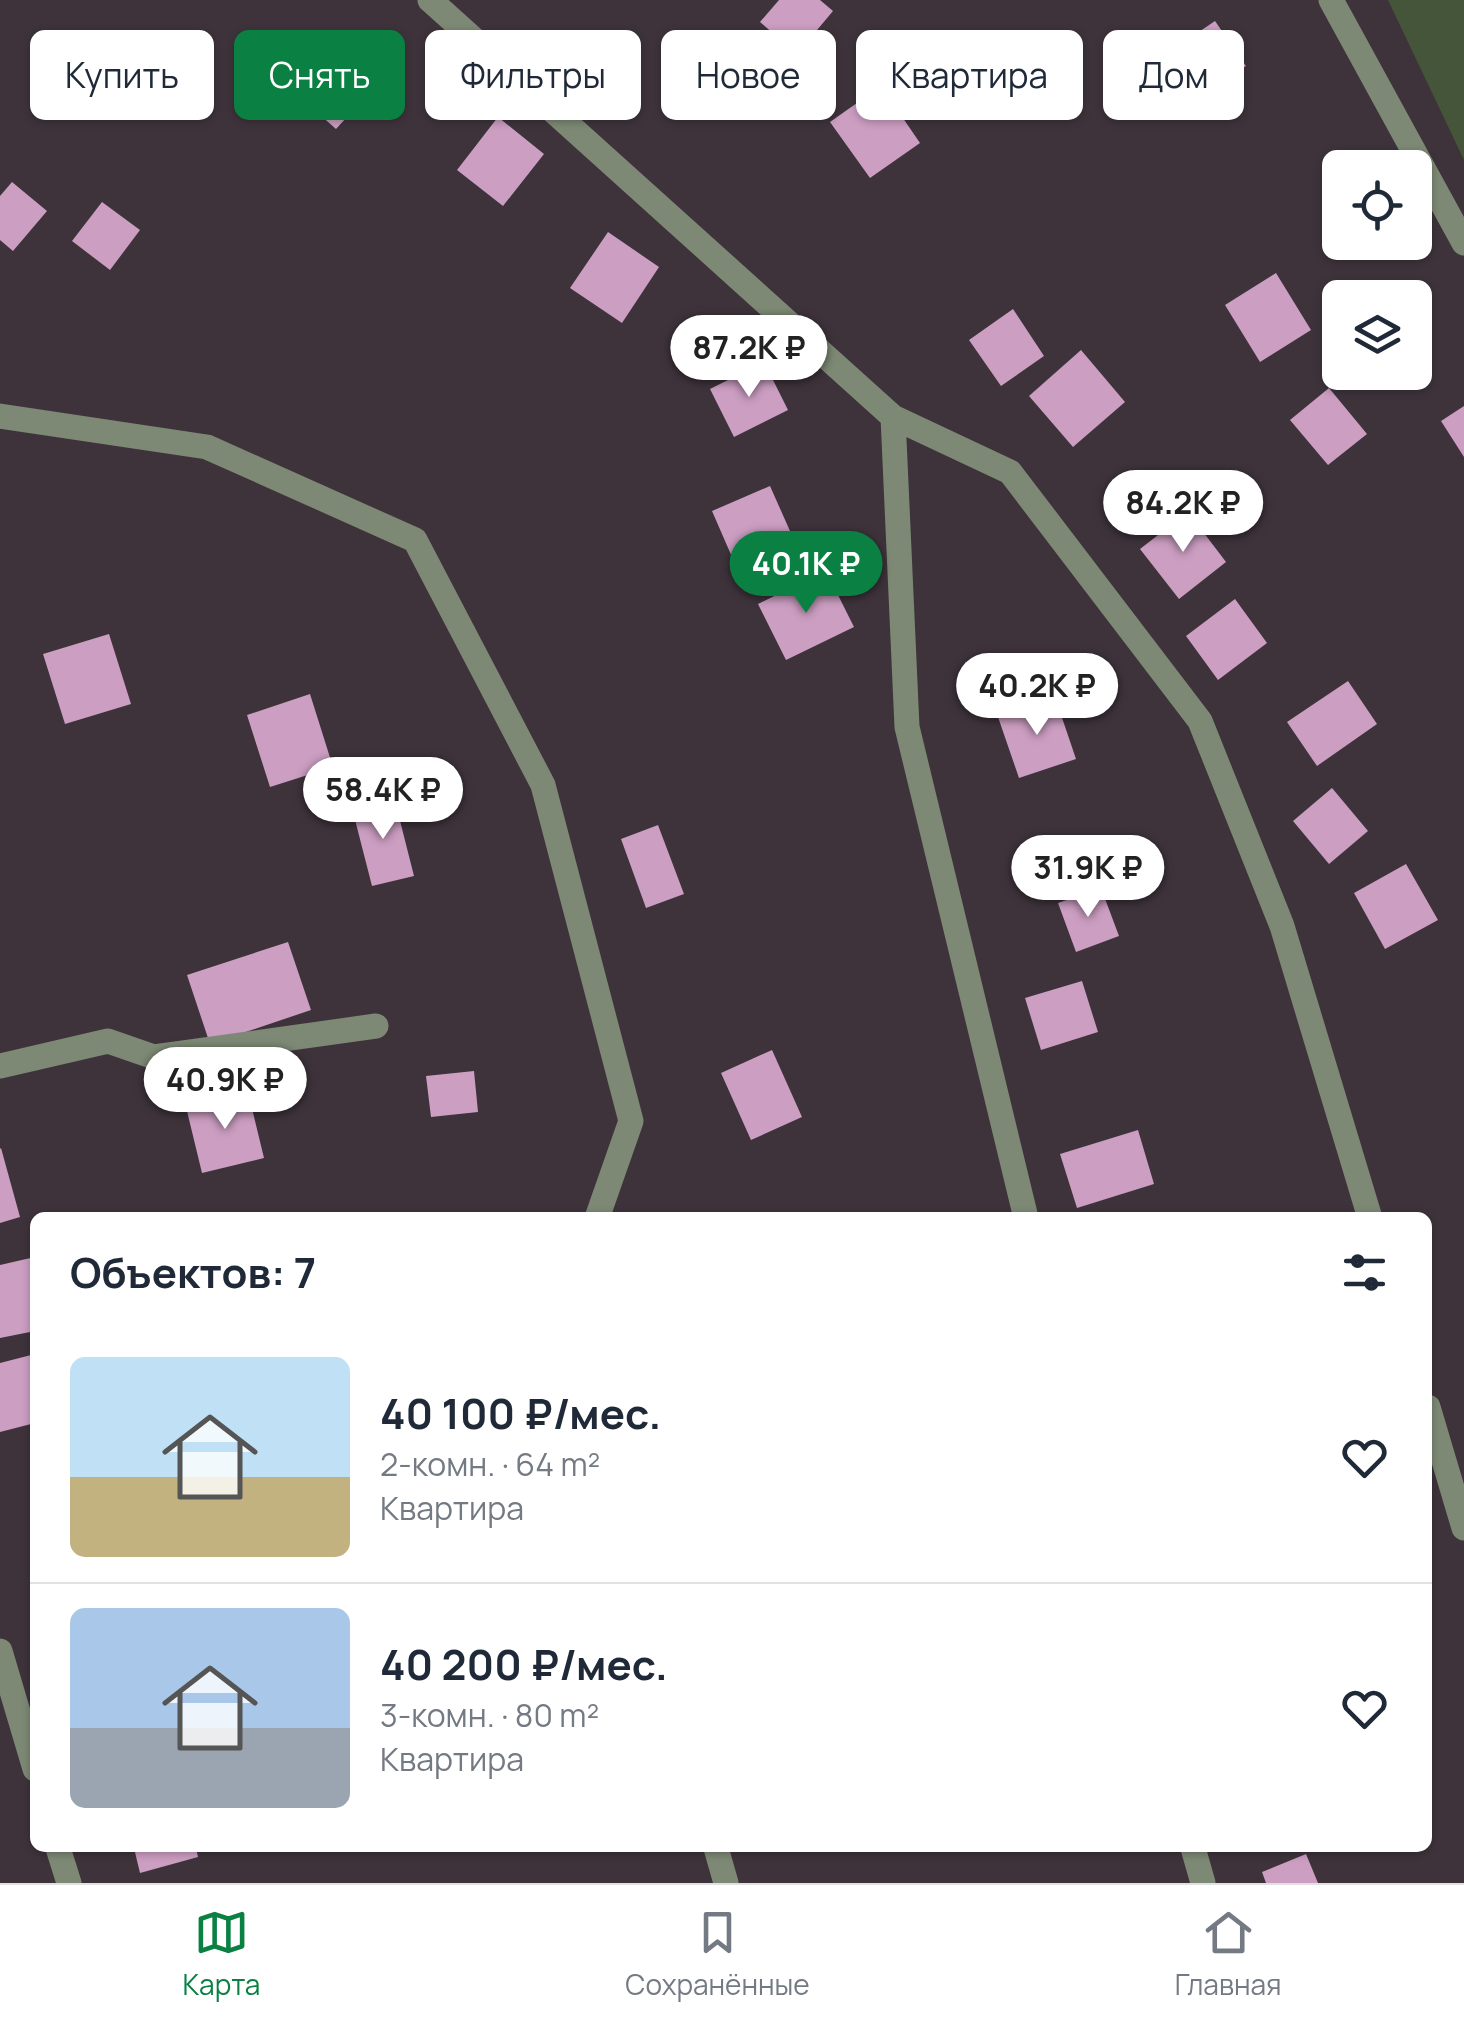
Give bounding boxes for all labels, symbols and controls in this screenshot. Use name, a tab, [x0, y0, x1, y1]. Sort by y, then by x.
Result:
chip: Купить	[30, 30, 214, 120]
chip: Снять	[234, 30, 405, 120]
chip: Фильтры	[425, 30, 641, 120]
chip: Новое	[661, 30, 836, 120]
chip: Квартира	[856, 30, 1083, 120]
chip: Дом	[1103, 30, 1244, 120]
map controls	[1322, 150, 1432, 390]
button: locate	[1322, 150, 1432, 260]
button: layers	[1322, 280, 1432, 390]
pin: 87.2K ₽	[657, 315, 841, 400]
text: 87.2K ₽	[692, 325, 806, 369]
pin: 84.2K ₽	[1091, 470, 1275, 555]
text: 84.2K ₽	[1125, 480, 1241, 524]
pin: 40.1K ₽	[714, 531, 898, 616]
text: 40.1K ₽	[752, 541, 860, 585]
pin: 40.2K ₽	[945, 653, 1129, 738]
text: 40.2K ₽	[978, 663, 1096, 707]
pin: 58.4K ₽	[291, 757, 475, 842]
text: 58.4K ₽	[325, 767, 441, 811]
pin: 31.9K ₽	[996, 835, 1180, 920]
text: 31.9K ₽	[1033, 845, 1143, 889]
pin: 40.9K ₽	[133, 1047, 317, 1132]
text: 40.9K ₽	[166, 1057, 284, 1101]
text: Объектов: 7	[70, 1243, 316, 1301]
icon: filters	[1337, 1245, 1392, 1300]
text: 40 100 ₽/мес.	[380, 1384, 661, 1442]
icon: home	[150, 1397, 270, 1517]
icon: heart	[1337, 1430, 1392, 1485]
text: 2-комн. · 64 m²	[380, 1442, 600, 1486]
text: Квартира	[380, 1486, 524, 1530]
text: 40 200 ₽/мес.	[380, 1635, 668, 1693]
icon: home	[150, 1648, 270, 1768]
icon: heart	[1337, 1681, 1392, 1736]
text: 3-комн. · 80 m²	[380, 1693, 599, 1737]
text: Квартира	[380, 1737, 524, 1781]
tab: Карта	[182, 1905, 260, 2003]
tab: Сохранённые	[625, 1905, 810, 2003]
tab: Главная	[1175, 1905, 1282, 2003]

